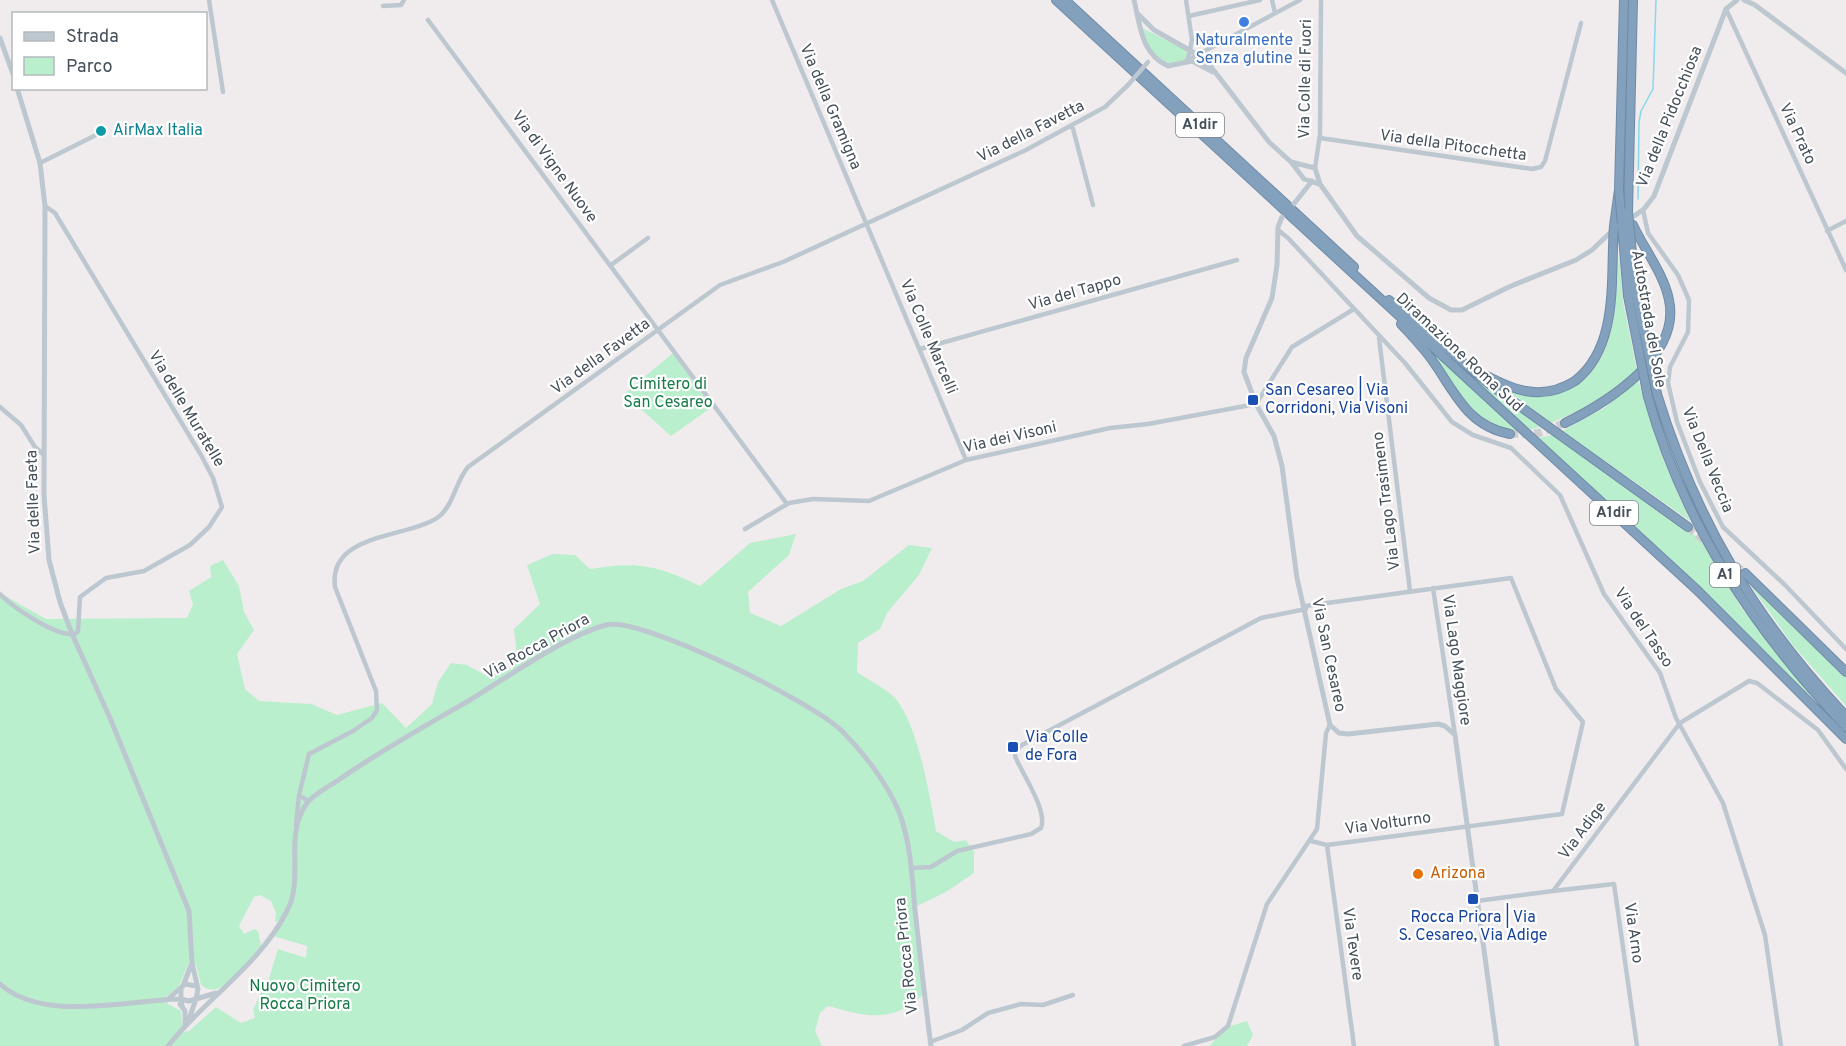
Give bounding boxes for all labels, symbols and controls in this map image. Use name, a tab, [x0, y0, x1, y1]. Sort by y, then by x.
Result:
legend	[12, 12, 207, 90]
marker: Naturalmente Senza glutine	[1237, 15, 1251, 29]
street label: Via Colle di Fuori	[1295, 19, 1317, 139]
text: Strada	[66, 26, 119, 49]
place label: Naturalmente Senza glutine	[1195, 31, 1293, 69]
street label: Via della Gramigna	[794, 41, 866, 173]
street label: Via della Pidocchiosa	[1632, 43, 1708, 191]
text: Parco	[66, 56, 112, 79]
street label: Via della Favetta	[974, 96, 1088, 168]
street label: Via Prato	[1774, 100, 1820, 168]
street label: Via di Vigne Nuove	[507, 107, 601, 227]
road number: A1dir	[1176, 113, 1224, 137]
place label: AirMax Italia	[113, 121, 203, 141]
marker: AirMax Italia	[94, 124, 108, 138]
street label: Via della Pitocchetta	[1378, 126, 1528, 166]
street label: Autostrada del Sole	[1626, 249, 1670, 389]
street label: Via del Tappo	[1026, 270, 1124, 316]
street label: Via Colle Marcelli	[895, 277, 961, 397]
street label: Diramazione Roma Sud	[1391, 289, 1527, 417]
street label: Via della Favetta	[548, 314, 654, 400]
street label: Via delle Muratelle	[143, 347, 229, 471]
park label: Cimitero di San Cesareo	[623, 375, 713, 413]
place label: San Cesareo | Via Corridoni, Via Visoni	[1265, 376, 1408, 419]
marker: San Cesareo | Via Corridoni, Via Visoni	[1246, 393, 1260, 407]
street label: Via Della Veccia	[1677, 404, 1737, 516]
street label: Via dei Visoni	[961, 418, 1059, 458]
street label: Via Lago Trasimeno	[1369, 430, 1405, 572]
street label: Via delle Faeta	[22, 450, 46, 554]
road number: A1dir	[1590, 501, 1638, 525]
road number: A1	[1710, 563, 1740, 587]
street label: Via del Tasso	[1609, 584, 1677, 672]
street label: Via Lago Maggiore	[1437, 593, 1475, 727]
street label: Via San Cesareo	[1306, 596, 1350, 714]
street label: Via Rocca Priora	[481, 610, 593, 684]
place label: Via Colle de Fora	[1025, 728, 1088, 766]
marker: Via Colle de Fora	[1006, 740, 1020, 754]
street label: Via Adige	[1555, 798, 1611, 864]
street label: Via Volturno	[1343, 808, 1433, 840]
place label: Arizona	[1430, 864, 1485, 884]
marker: Arizona	[1411, 867, 1425, 881]
marker: Rocca Priora | Via S. Cesareo, Via Adige	[1466, 892, 1480, 906]
street label: Via Rocca Priora	[891, 896, 923, 1016]
street label: Via Arno	[1619, 901, 1647, 965]
place label: Rocca Priora | Via S. Cesareo, Via Adige	[1399, 903, 1547, 946]
street label: Via Tevere	[1337, 906, 1367, 982]
park label: Nuovo Cimitero Rocca Priora	[249, 977, 361, 1015]

